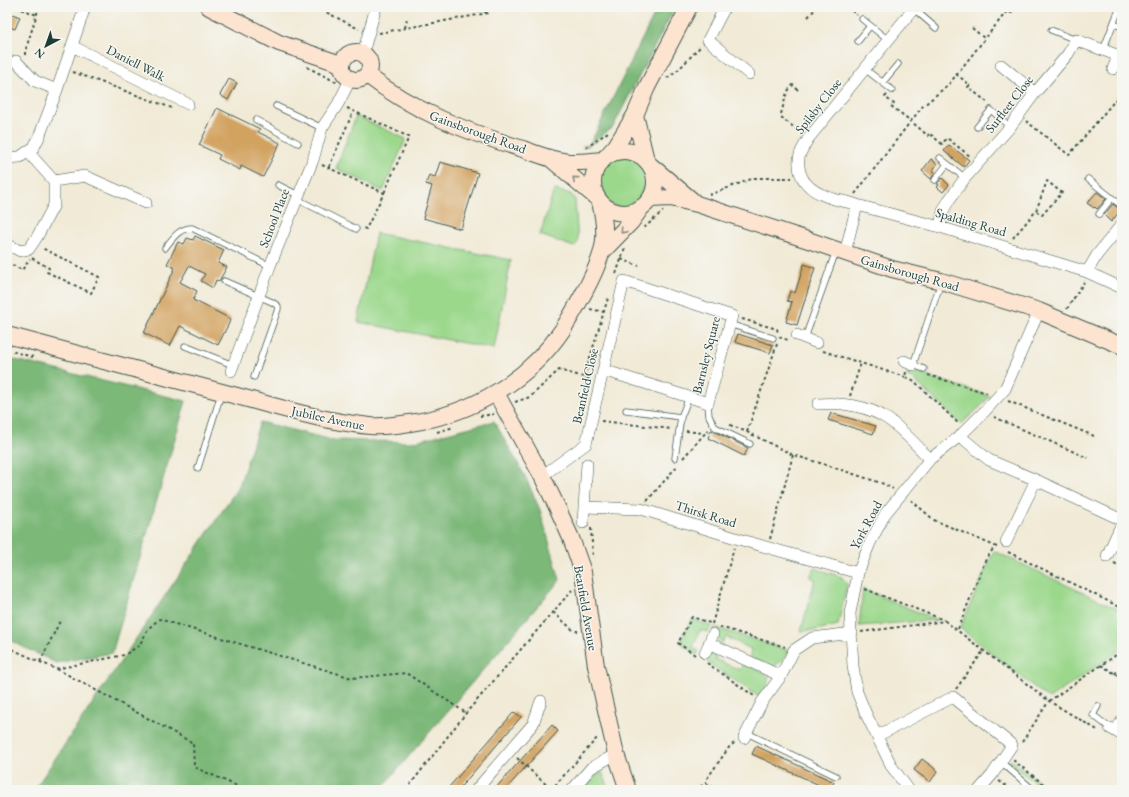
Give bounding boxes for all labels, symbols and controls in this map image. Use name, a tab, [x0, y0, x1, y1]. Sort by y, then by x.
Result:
north arrow	[26, 26, 66, 66]
street label: Daniell Walk	[104, 41, 169, 86]
text: N	[31, 45, 47, 62]
street label: Surfleet Close	[981, 72, 1037, 136]
street label: Spilsby Close	[791, 75, 845, 137]
street label: Gainsborough Road	[427, 107, 529, 158]
one-way arrow	[572, 176, 579, 183]
street label: School Place	[255, 186, 293, 250]
street label: Spalding Road	[934, 204, 1009, 240]
one-way arrow	[620, 227, 627, 234]
street label: Gainsborough Road	[859, 251, 962, 295]
street label: Barnsley Square	[688, 315, 724, 395]
street label: Beanfield Close	[568, 347, 602, 425]
street label: Jubilee Avenue	[289, 402, 366, 434]
street label: Thirsk Road	[673, 497, 739, 531]
street label: York Road	[846, 497, 886, 552]
street label: Beanfield Avenue	[570, 564, 602, 652]

